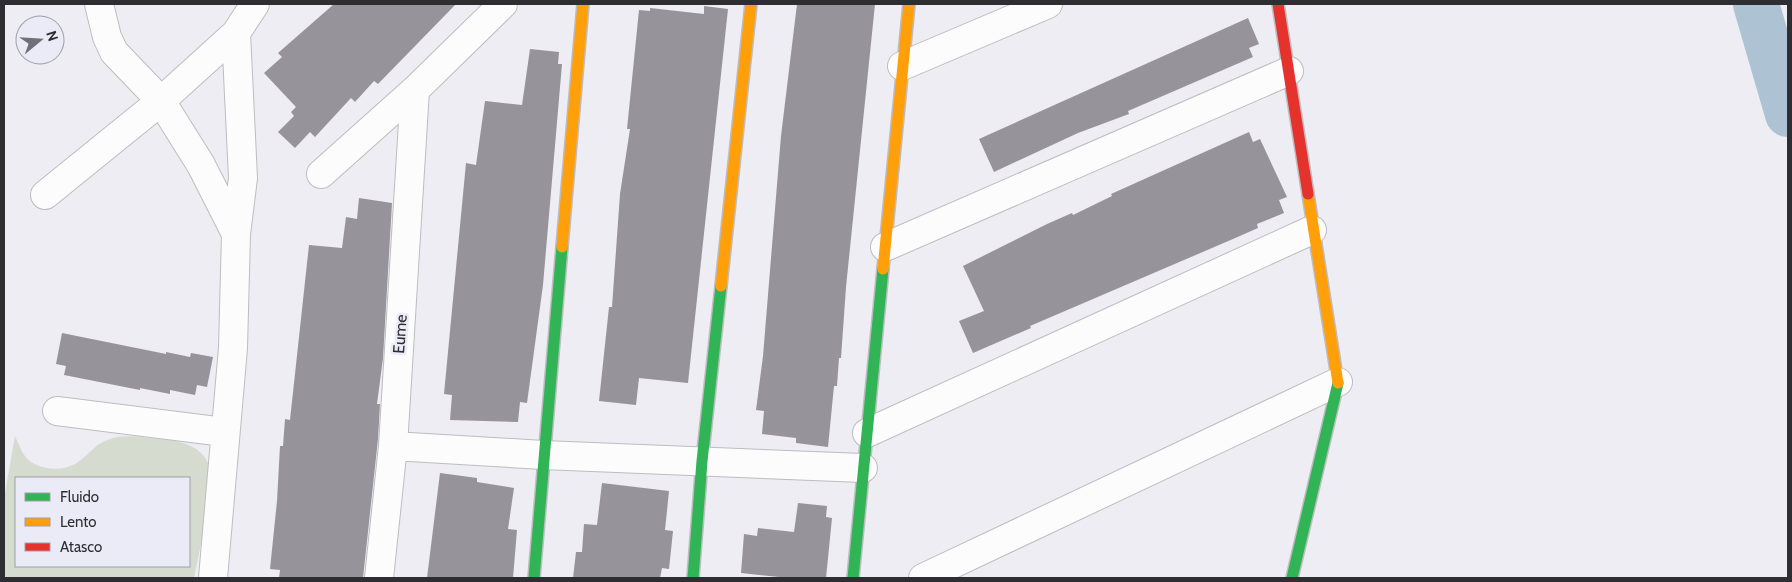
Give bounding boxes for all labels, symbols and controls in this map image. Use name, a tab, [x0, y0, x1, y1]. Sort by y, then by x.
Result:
north arrow	[15, 15, 65, 65]
text: N	[42, 28, 62, 43]
street label: Eume	[389, 314, 411, 354]
legend	[15, 477, 190, 567]
text: Fluido	[60, 488, 99, 506]
text: Lento	[60, 513, 97, 531]
text: Atasco	[60, 538, 102, 556]

